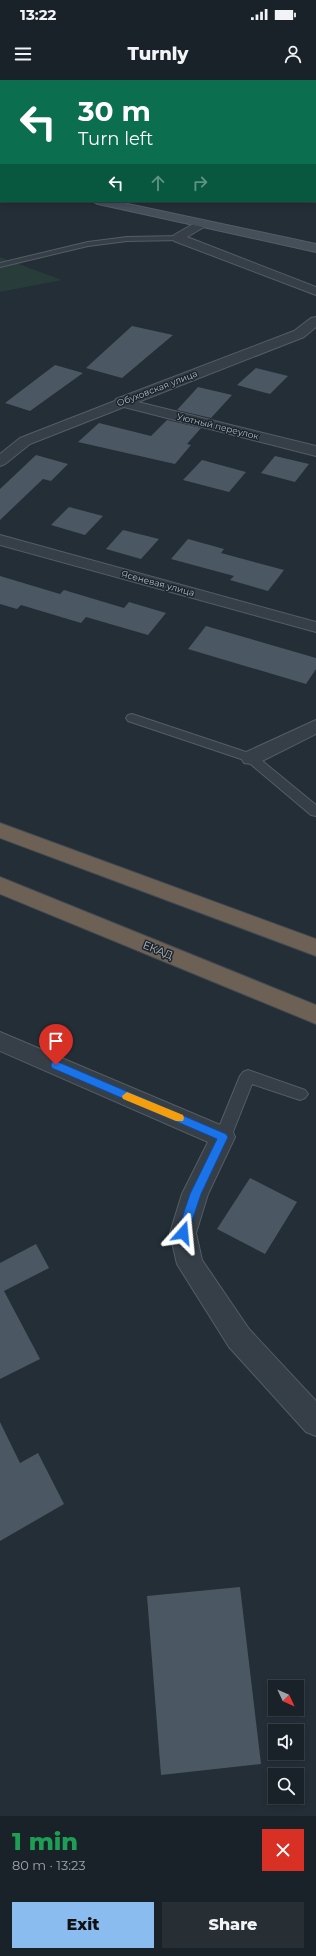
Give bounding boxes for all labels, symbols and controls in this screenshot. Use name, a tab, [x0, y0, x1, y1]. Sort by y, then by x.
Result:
text: 13:22	[20, 5, 56, 24]
icon: menu	[12, 43, 34, 65]
text: Turnly	[128, 43, 188, 65]
icon: person	[282, 43, 304, 65]
text: 30 m	[78, 94, 151, 128]
icon: left	[12, 96, 64, 148]
text: Turn left	[78, 128, 153, 150]
icon: left	[105, 172, 127, 194]
icon: ahead	[147, 172, 169, 194]
icon: right	[189, 172, 211, 194]
street label: Обуховская улица	[115, 368, 199, 408]
street label: Уютный переулок	[176, 410, 261, 442]
street label: Ясеневая улица	[120, 568, 196, 598]
street label: ЕКАД	[141, 938, 175, 962]
pin	[39, 1024, 73, 1065]
icon: arrive	[45, 1030, 67, 1052]
position arrow	[162, 1212, 204, 1254]
north arrow	[268, 1680, 304, 1716]
map controls	[268, 1680, 304, 1804]
button: sound	[268, 1724, 304, 1760]
button: search	[268, 1768, 304, 1804]
text: 1 min	[12, 1827, 78, 1856]
button: close	[262, 1829, 304, 1871]
text: 80 m · 13:23	[12, 1857, 86, 1873]
button: Exit	[12, 1902, 154, 1948]
button: Share	[162, 1902, 304, 1948]

